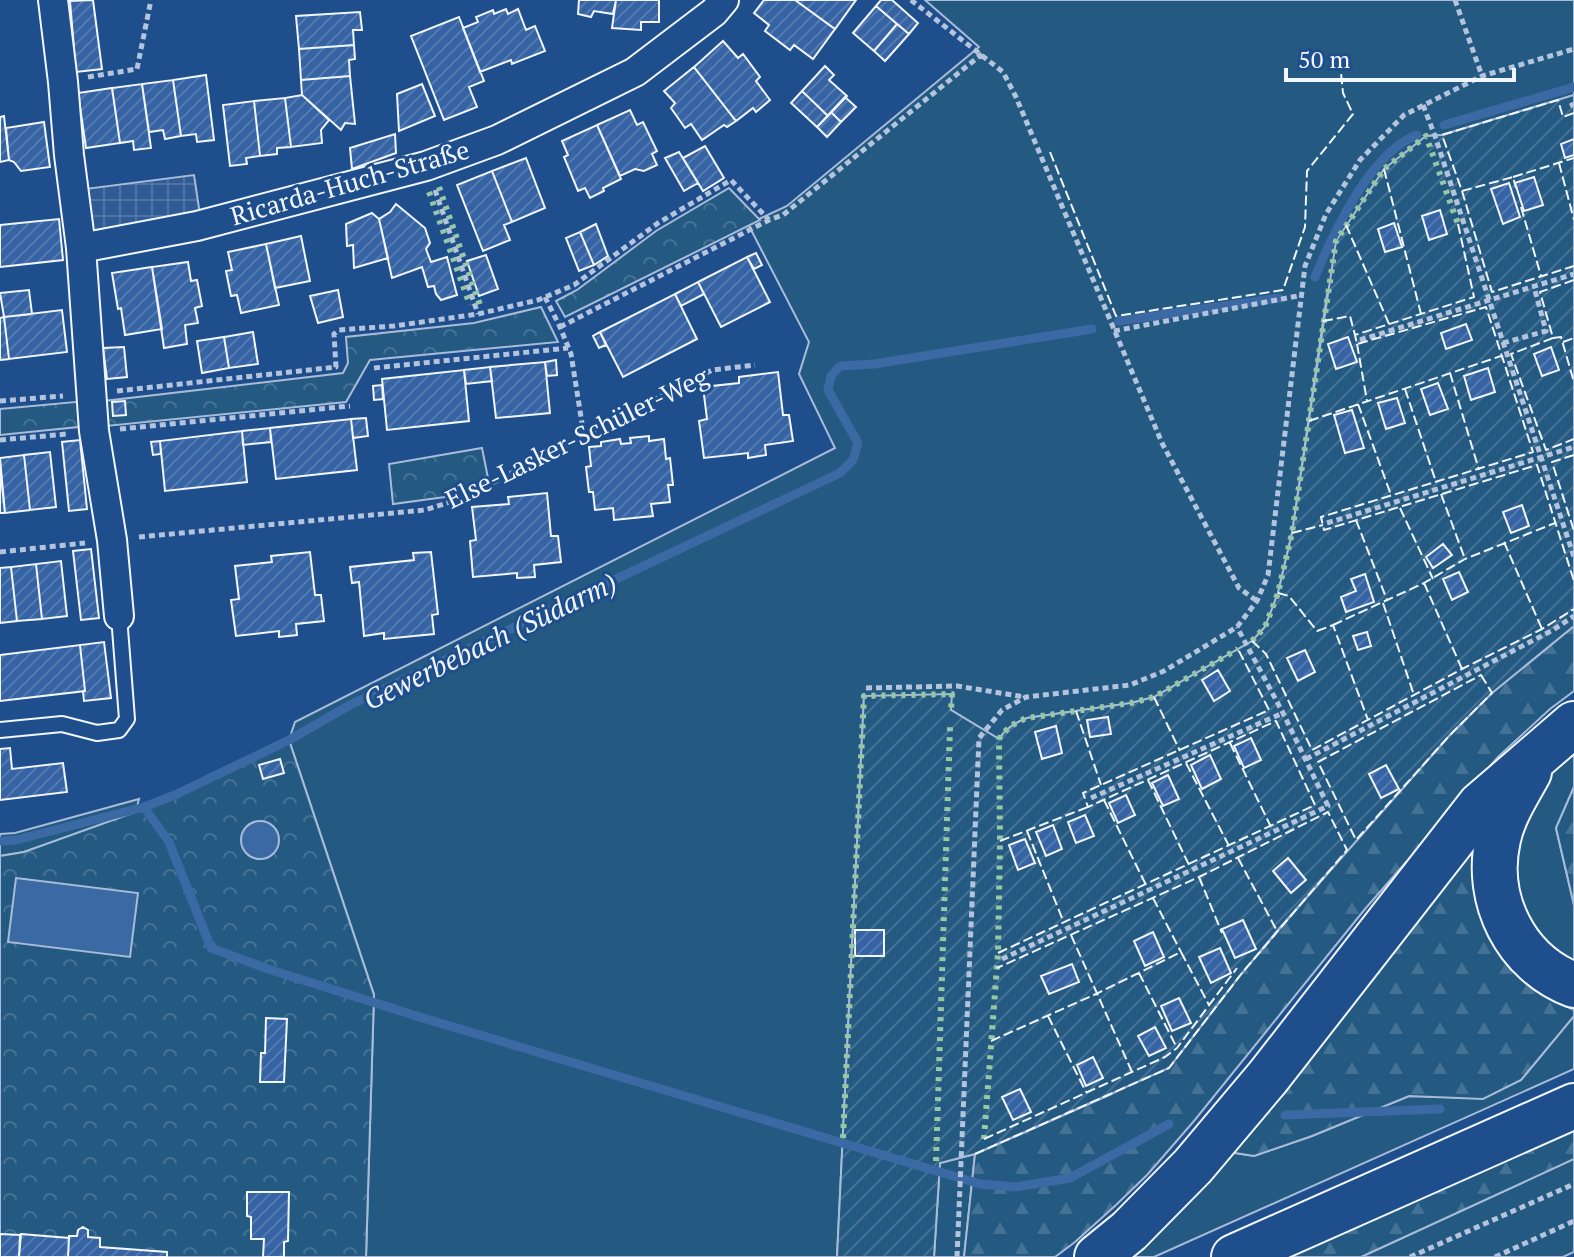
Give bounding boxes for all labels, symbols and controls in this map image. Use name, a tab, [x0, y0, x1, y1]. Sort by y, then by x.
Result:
scale bar	[1286, 32, 1514, 82]
text: 50 m	[1298, 43, 1350, 75]
street label: Ricarda-Huch-Straße	[226, 132, 473, 232]
street label: Else-Lasker-Schüler-Weg	[439, 358, 714, 516]
water label: Gewerbebach (Südarm)	[357, 563, 623, 718]

